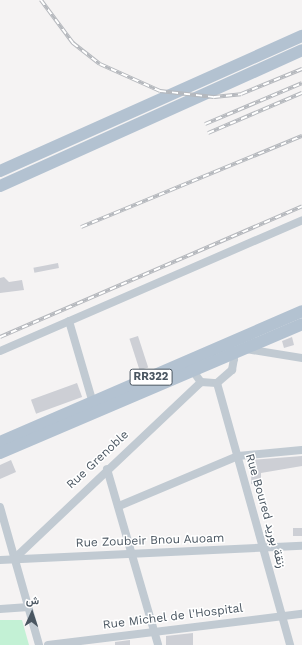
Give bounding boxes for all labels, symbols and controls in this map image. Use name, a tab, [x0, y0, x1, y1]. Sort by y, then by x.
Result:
road number: RR322	[129, 368, 173, 386]
street label: Rue Grenoble	[64, 428, 132, 492]
street label: Rue Boured زنقة بوريد	[242, 452, 288, 570]
street label: Rue Zoubeir Bnou Auoam	[75, 531, 225, 551]
north arrow	[12, 593, 52, 633]
text: ش	[26, 594, 40, 607]
street label: Rue Michel de l'Hospital	[102, 601, 244, 633]

